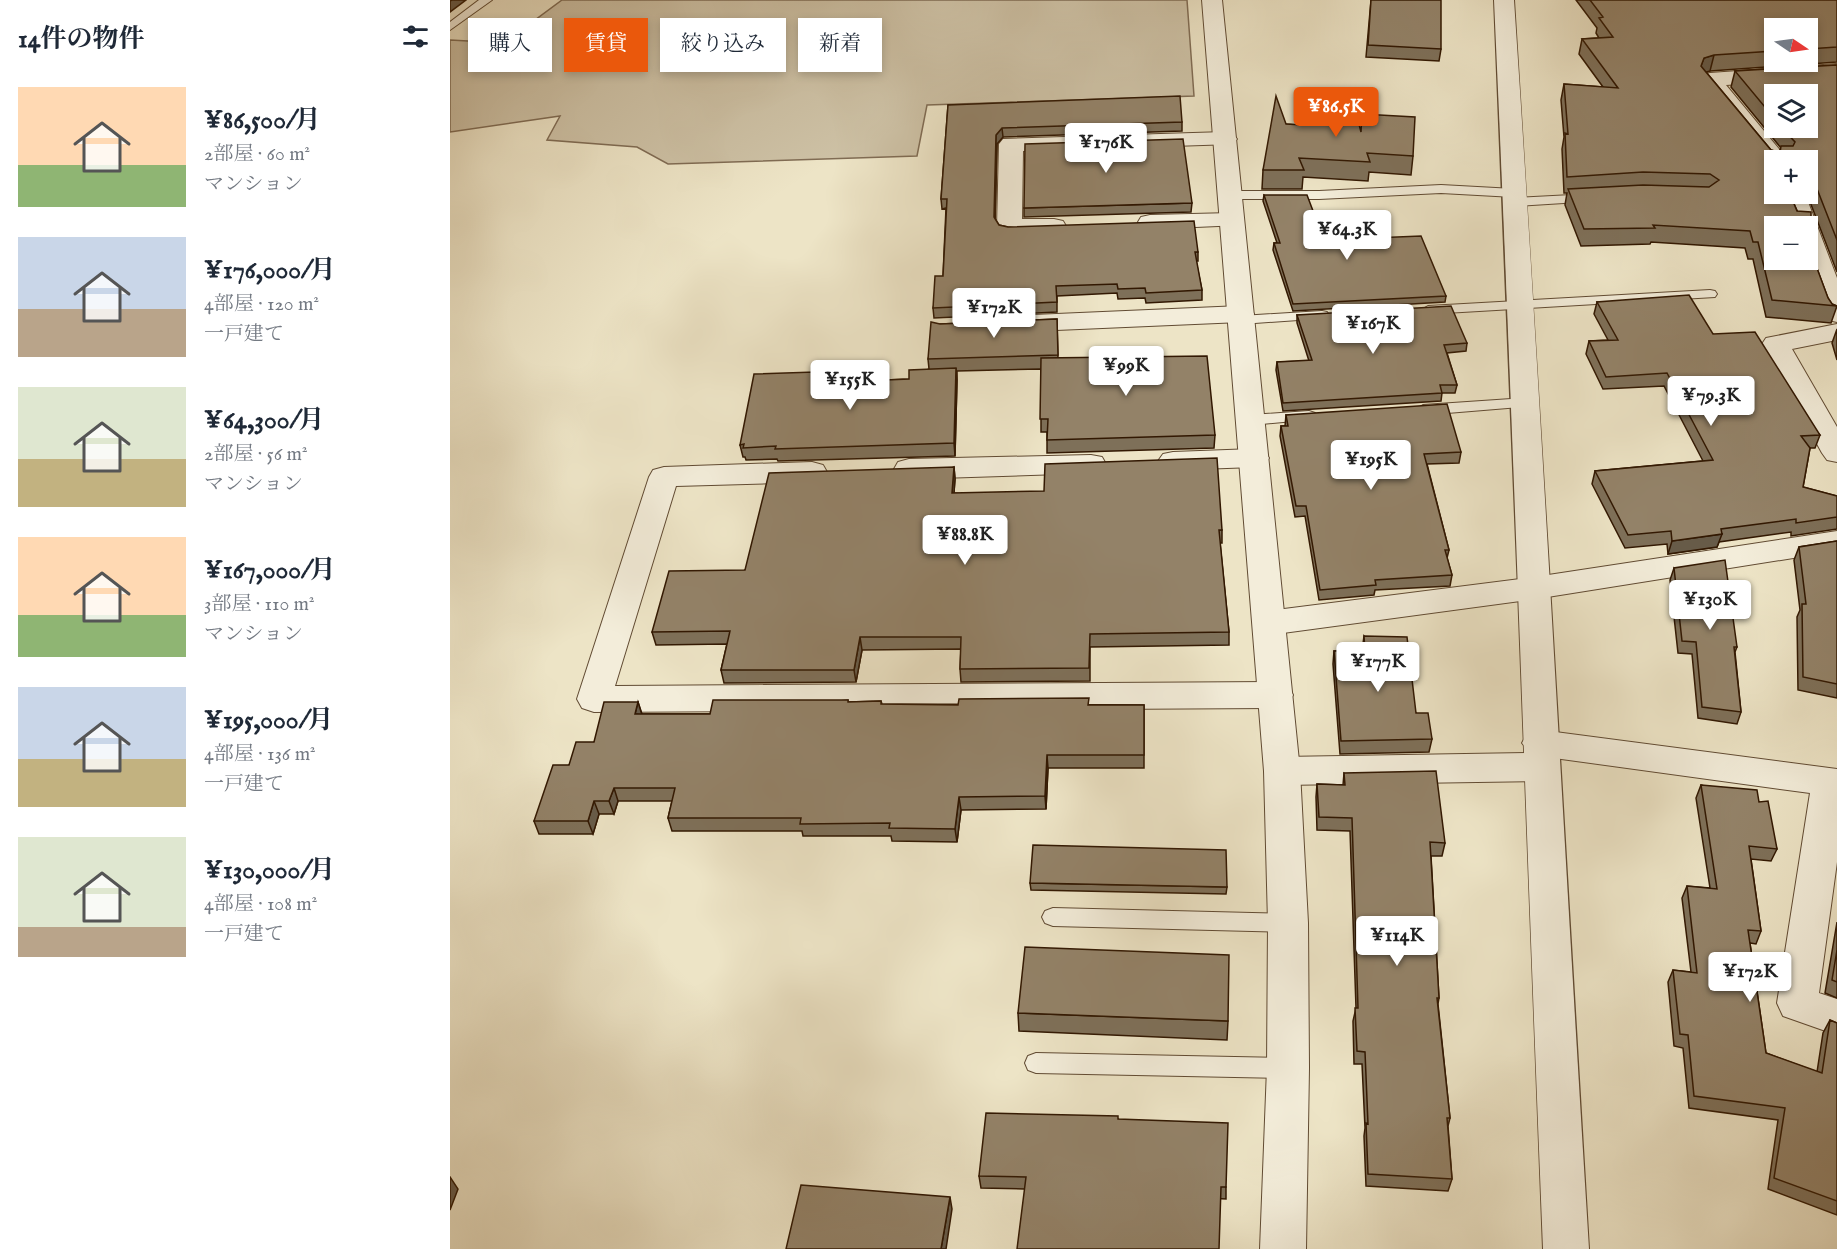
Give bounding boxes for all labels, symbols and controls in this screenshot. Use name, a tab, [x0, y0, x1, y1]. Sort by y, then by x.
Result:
chip: 購入	[468, 18, 552, 72]
chip: 賃貸	[564, 18, 648, 72]
chip: 絞り込み	[660, 18, 786, 72]
chip: 新着	[798, 18, 882, 72]
north arrow	[1764, 18, 1818, 72]
map controls	[1764, 18, 1818, 270]
icon: filters	[399, 20, 432, 53]
text: 14件の物件	[18, 23, 144, 56]
button: layers	[1764, 84, 1818, 138]
pin: ¥86.5K	[1287, 87, 1385, 138]
text: ¥86.5K	[1308, 94, 1364, 119]
text: ¥86,500/月	[204, 104, 321, 137]
icon: home	[66, 111, 138, 183]
pin: ¥176K	[1064, 123, 1148, 174]
text: ¥176K	[1079, 130, 1133, 155]
text: 2部屋 · 60 m²	[204, 142, 310, 167]
button: +	[1764, 150, 1818, 204]
text: マンション	[204, 172, 303, 197]
pin: ¥64.3K	[1298, 210, 1396, 261]
button: −	[1764, 216, 1818, 270]
text: ¥64.3K	[1317, 217, 1377, 242]
text: ¥176,000/月	[204, 254, 336, 287]
icon: home	[66, 261, 138, 333]
pin: ¥172K	[952, 288, 1036, 339]
text: 4部屋 · 120 m²	[204, 292, 319, 317]
text: ¥172K	[966, 295, 1022, 320]
pin: ¥167K	[1331, 304, 1415, 355]
text: ¥167K	[1346, 311, 1400, 336]
text: 一戸建て	[204, 322, 284, 347]
pin: ¥99K	[1090, 346, 1162, 397]
text: ¥99K	[1103, 353, 1149, 378]
pin: ¥155K	[808, 360, 892, 411]
text: ¥155K	[825, 367, 876, 392]
pin: ¥79.3K	[1662, 376, 1760, 427]
text: ¥79.3K	[1682, 383, 1740, 408]
text: ¥64,300/月	[204, 404, 324, 437]
icon: home	[66, 411, 138, 483]
pin: ¥195K	[1329, 440, 1413, 491]
text: 2部屋 · 56 m²	[204, 442, 308, 467]
text: ¥195K	[1345, 447, 1397, 472]
text: マンション	[204, 472, 303, 497]
pin: ¥88.8K	[916, 515, 1014, 566]
text: ¥88.8K	[937, 522, 993, 547]
text: ¥167,000/月	[204, 554, 336, 587]
icon: home	[66, 561, 138, 633]
pin: ¥130K	[1668, 580, 1752, 631]
text: ¥130K	[1683, 587, 1737, 612]
text: 3部屋 · 110 m²	[204, 592, 315, 617]
text: マンション	[204, 622, 303, 647]
pin: ¥177K	[1336, 642, 1420, 693]
text: ¥177K	[1350, 649, 1406, 674]
text: ¥195,000/月	[204, 704, 334, 737]
icon: home	[66, 711, 138, 783]
text: 4部屋 · 136 m²	[204, 742, 316, 767]
text: 一戸建て	[204, 772, 284, 797]
text: ¥130,000/月	[204, 854, 335, 887]
icon: home	[66, 861, 138, 933]
text: 4部屋 · 108 m²	[204, 892, 317, 917]
pin: ¥114K	[1355, 916, 1439, 967]
text: 一戸建て	[204, 922, 284, 947]
text: ¥114K	[1370, 923, 1424, 948]
pin: ¥172K	[1708, 952, 1792, 1003]
text: ¥172K	[1722, 959, 1778, 984]

